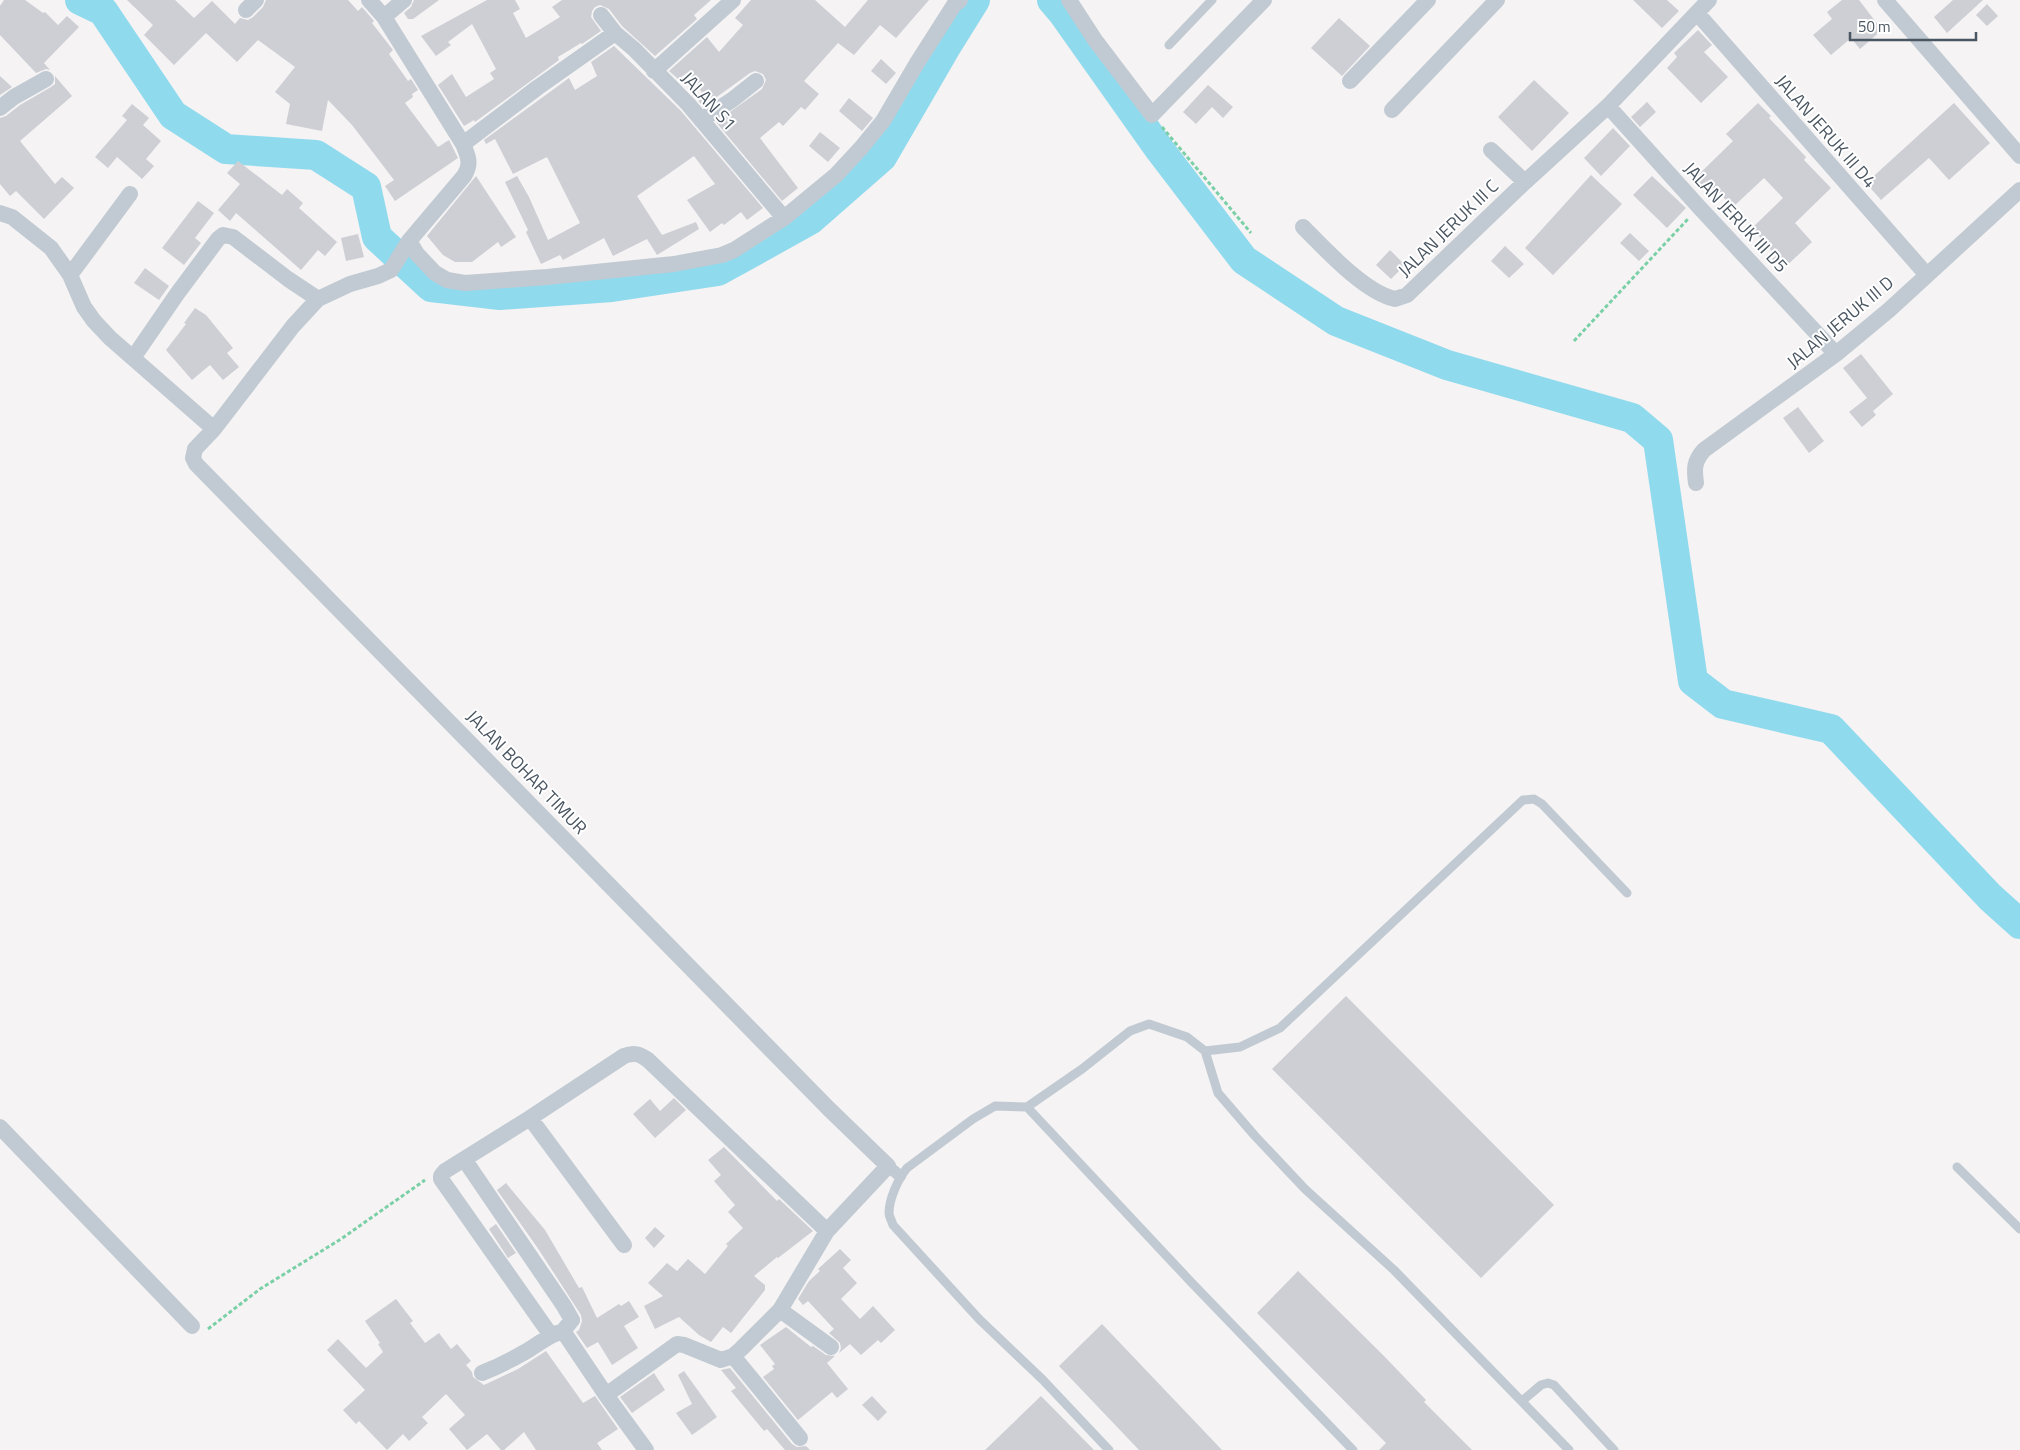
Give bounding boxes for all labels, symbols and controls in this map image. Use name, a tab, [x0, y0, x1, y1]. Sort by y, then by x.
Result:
scale bar	[1850, 10, 1976, 42]
text: 50 m	[1858, 15, 1891, 38]
street label: JALAN S1	[675, 65, 743, 137]
street label: JALAN JERUK III D4	[1769, 68, 1883, 194]
street label: JALAN JERUK III D5	[1678, 156, 1794, 278]
street label: JALAN JERUK III C	[1392, 173, 1504, 283]
street label: JALAN JERUK III D	[1781, 269, 1899, 375]
street label: JALAN BOHAR TIMUR	[460, 704, 594, 840]

